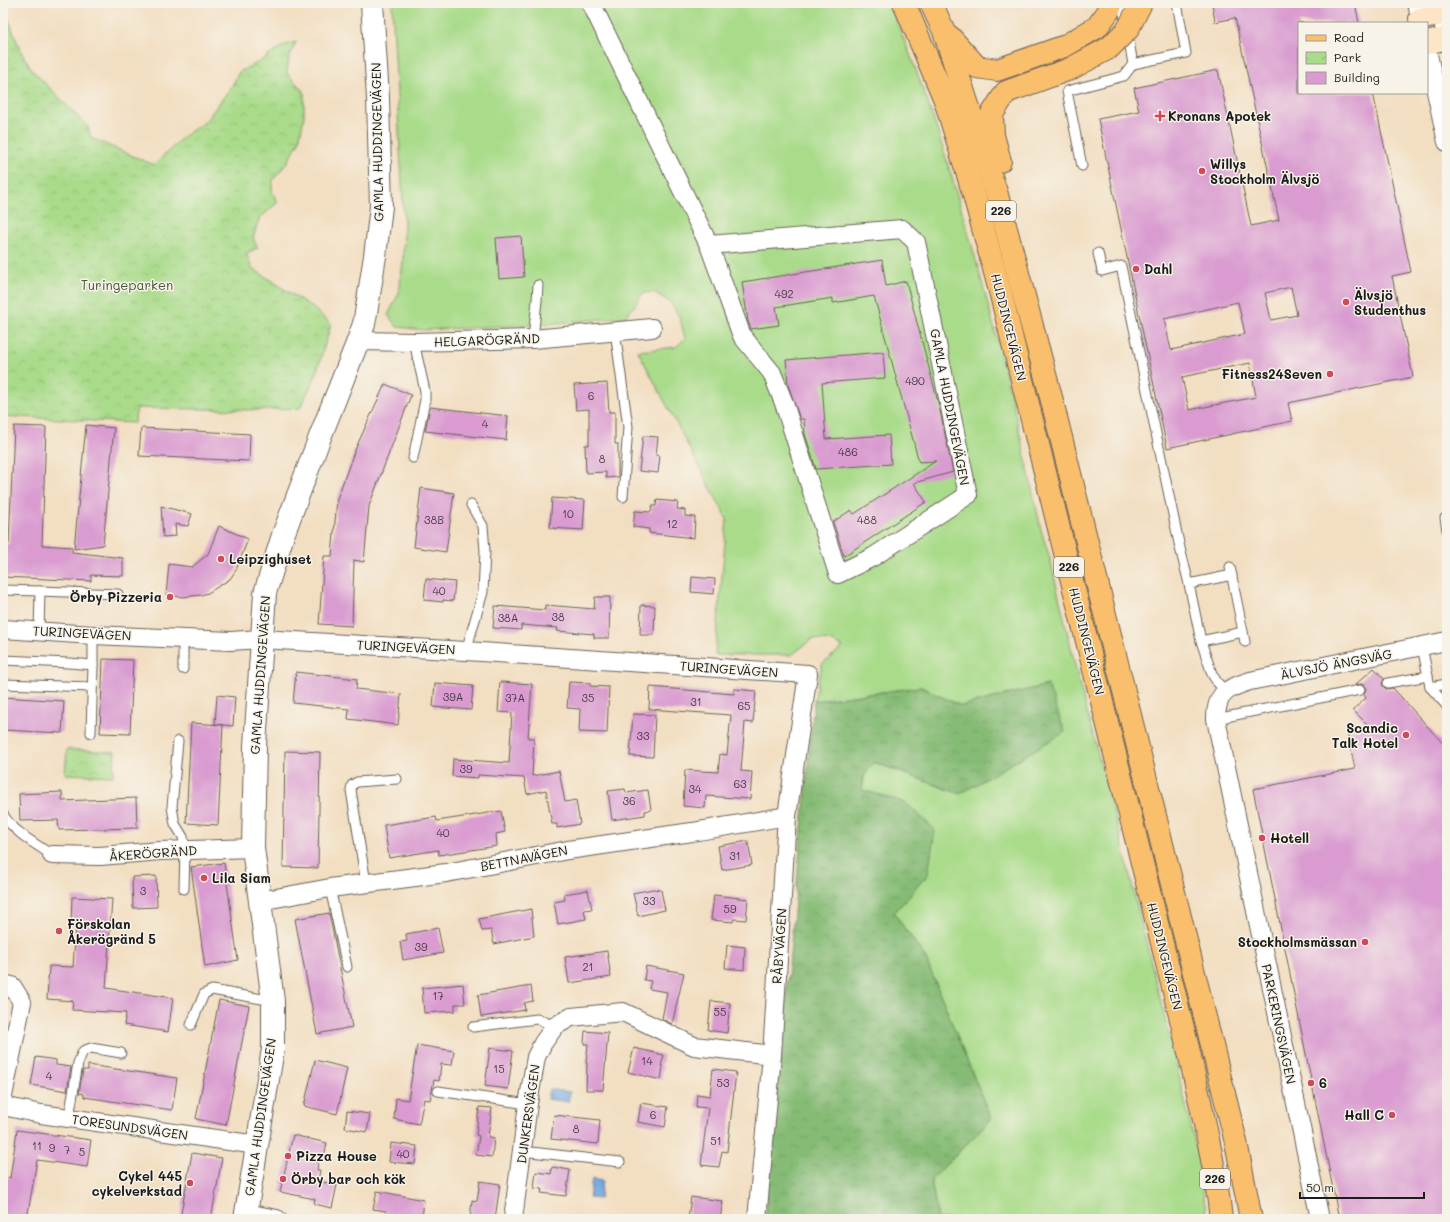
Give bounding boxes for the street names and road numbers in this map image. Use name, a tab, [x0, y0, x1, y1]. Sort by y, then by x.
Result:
street label: GAMLA HUDDINGEVÄGEN	[367, 62, 386, 222]
road number: 226	[986, 201, 1016, 221]
street label: HUDDINGEVÄGEN	[988, 271, 1031, 382]
street label: GAMLA HUDDINGEVÄGEN	[927, 327, 974, 487]
street label: HELGARÖGRÄND	[434, 329, 540, 350]
road number: 226	[1054, 557, 1084, 577]
street label: HUDDINGEVÄGEN	[1066, 585, 1109, 696]
street label: GAMLA HUDDINGEVÄGEN	[245, 595, 274, 755]
street label: TURINGEVÄGEN	[32, 621, 132, 644]
street label: TURINGEVÄGEN	[356, 635, 456, 658]
street label: ÄLVSJÖ ÄNGSVÄG	[1278, 644, 1394, 683]
street label: TURINGEVÄGEN	[679, 657, 779, 680]
street label: ÅKERÖGRÄND	[108, 841, 198, 864]
street label: BETTNAVÄGEN	[479, 841, 569, 874]
street label: HUDDINGEVÄGEN	[1144, 900, 1187, 1011]
street label: RÅBYVÄGEN	[767, 907, 790, 984]
street label: PARKERINGSVÄGEN	[1258, 962, 1301, 1085]
street label: GAMLA HUDDINGEVÄGEN	[240, 1037, 279, 1197]
street label: DUNKERSVÄGEN	[512, 1063, 543, 1165]
street label: TORESUNDSVÄGEN	[71, 1110, 189, 1143]
road number: 226	[1200, 1169, 1230, 1189]

